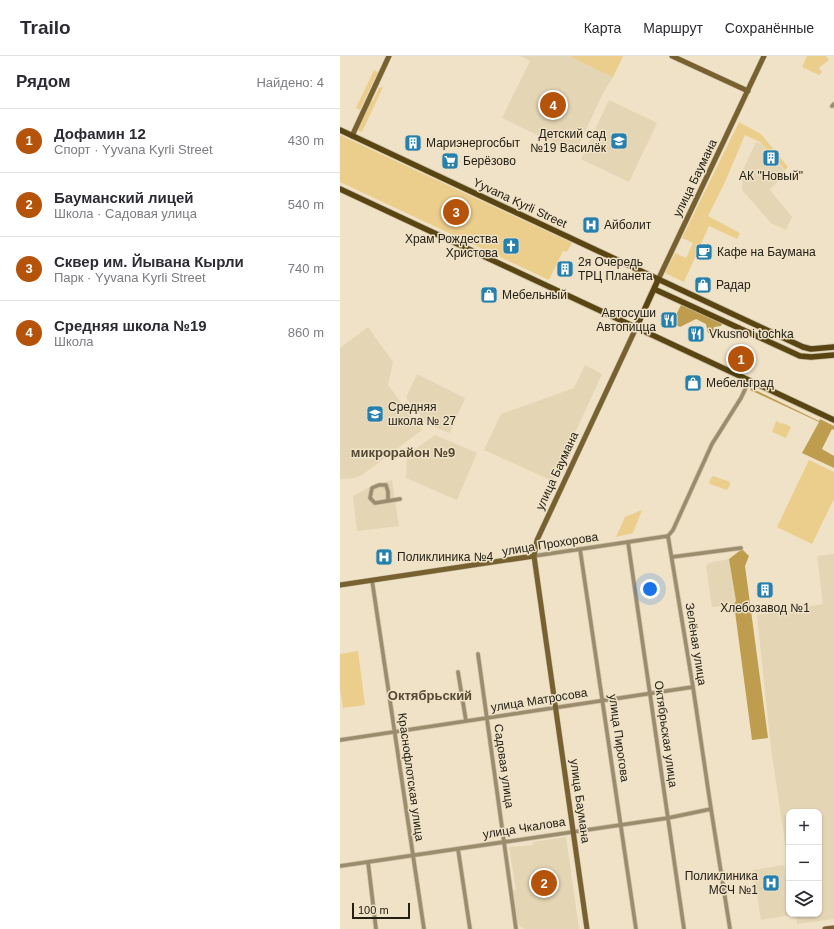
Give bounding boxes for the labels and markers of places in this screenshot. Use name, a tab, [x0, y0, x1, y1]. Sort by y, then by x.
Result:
pin: 4	[540, 90, 566, 120]
place label: Детский сад №19 Василёк	[530, 127, 607, 155]
school or university icon: Детский сад №19 Василёк	[609, 131, 629, 151]
building icon: Мариэнергосбыт	[403, 133, 423, 153]
place label: Мариэнергосбыт	[426, 136, 521, 150]
building icon: АК "Новый"	[761, 148, 781, 168]
supermarket icon: Берёзово	[440, 151, 460, 171]
place label: Берёзово	[463, 154, 516, 168]
place label: АК "Новый"	[739, 169, 803, 183]
pin: 3	[443, 197, 469, 227]
hospital icon: Айболит	[581, 215, 601, 235]
place label: Айболит	[604, 218, 652, 232]
place label: Храм Рождества Христова	[405, 232, 498, 260]
church icon: Храм Рождества Христова	[501, 236, 521, 256]
cafe icon: Кафе на Баумана	[694, 242, 714, 262]
place label: Кафе на Баумана	[717, 245, 816, 259]
place label: 2я Очередь ТРЦ Планета	[578, 255, 653, 283]
building icon: 2я Очередь ТРЦ Планета	[555, 259, 575, 279]
shop icon: Радар	[693, 275, 713, 295]
place label: Радар	[716, 278, 751, 292]
shop icon: Мебельный	[479, 285, 499, 305]
place label: Мебельный	[502, 288, 567, 302]
place label: Автосуши Автопицца	[596, 306, 656, 334]
restaurant icon: Автосуши Автопицца	[659, 310, 679, 330]
restaurant icon: Vkusno i tochka	[686, 324, 706, 344]
place label: Vkusno i tochka	[709, 327, 794, 341]
pin: 1	[728, 344, 754, 374]
shop icon: Мебельград	[683, 373, 703, 393]
place label: Мебельград	[706, 376, 774, 390]
place label: Средняя школа № 27	[388, 400, 456, 428]
school or university icon: Средняя школа № 27	[365, 404, 385, 424]
hospital icon: Поликлиника №4	[374, 547, 394, 567]
place label: Поликлиника №4	[397, 550, 494, 564]
building icon: Хлебозавод №1	[755, 580, 775, 600]
place label: Хлебозавод №1	[720, 601, 810, 615]
pin: 2	[531, 868, 557, 898]
place label: Поликлиника МСЧ №1	[685, 869, 758, 897]
hospital icon: Поликлиника МСЧ №1	[761, 873, 781, 893]

